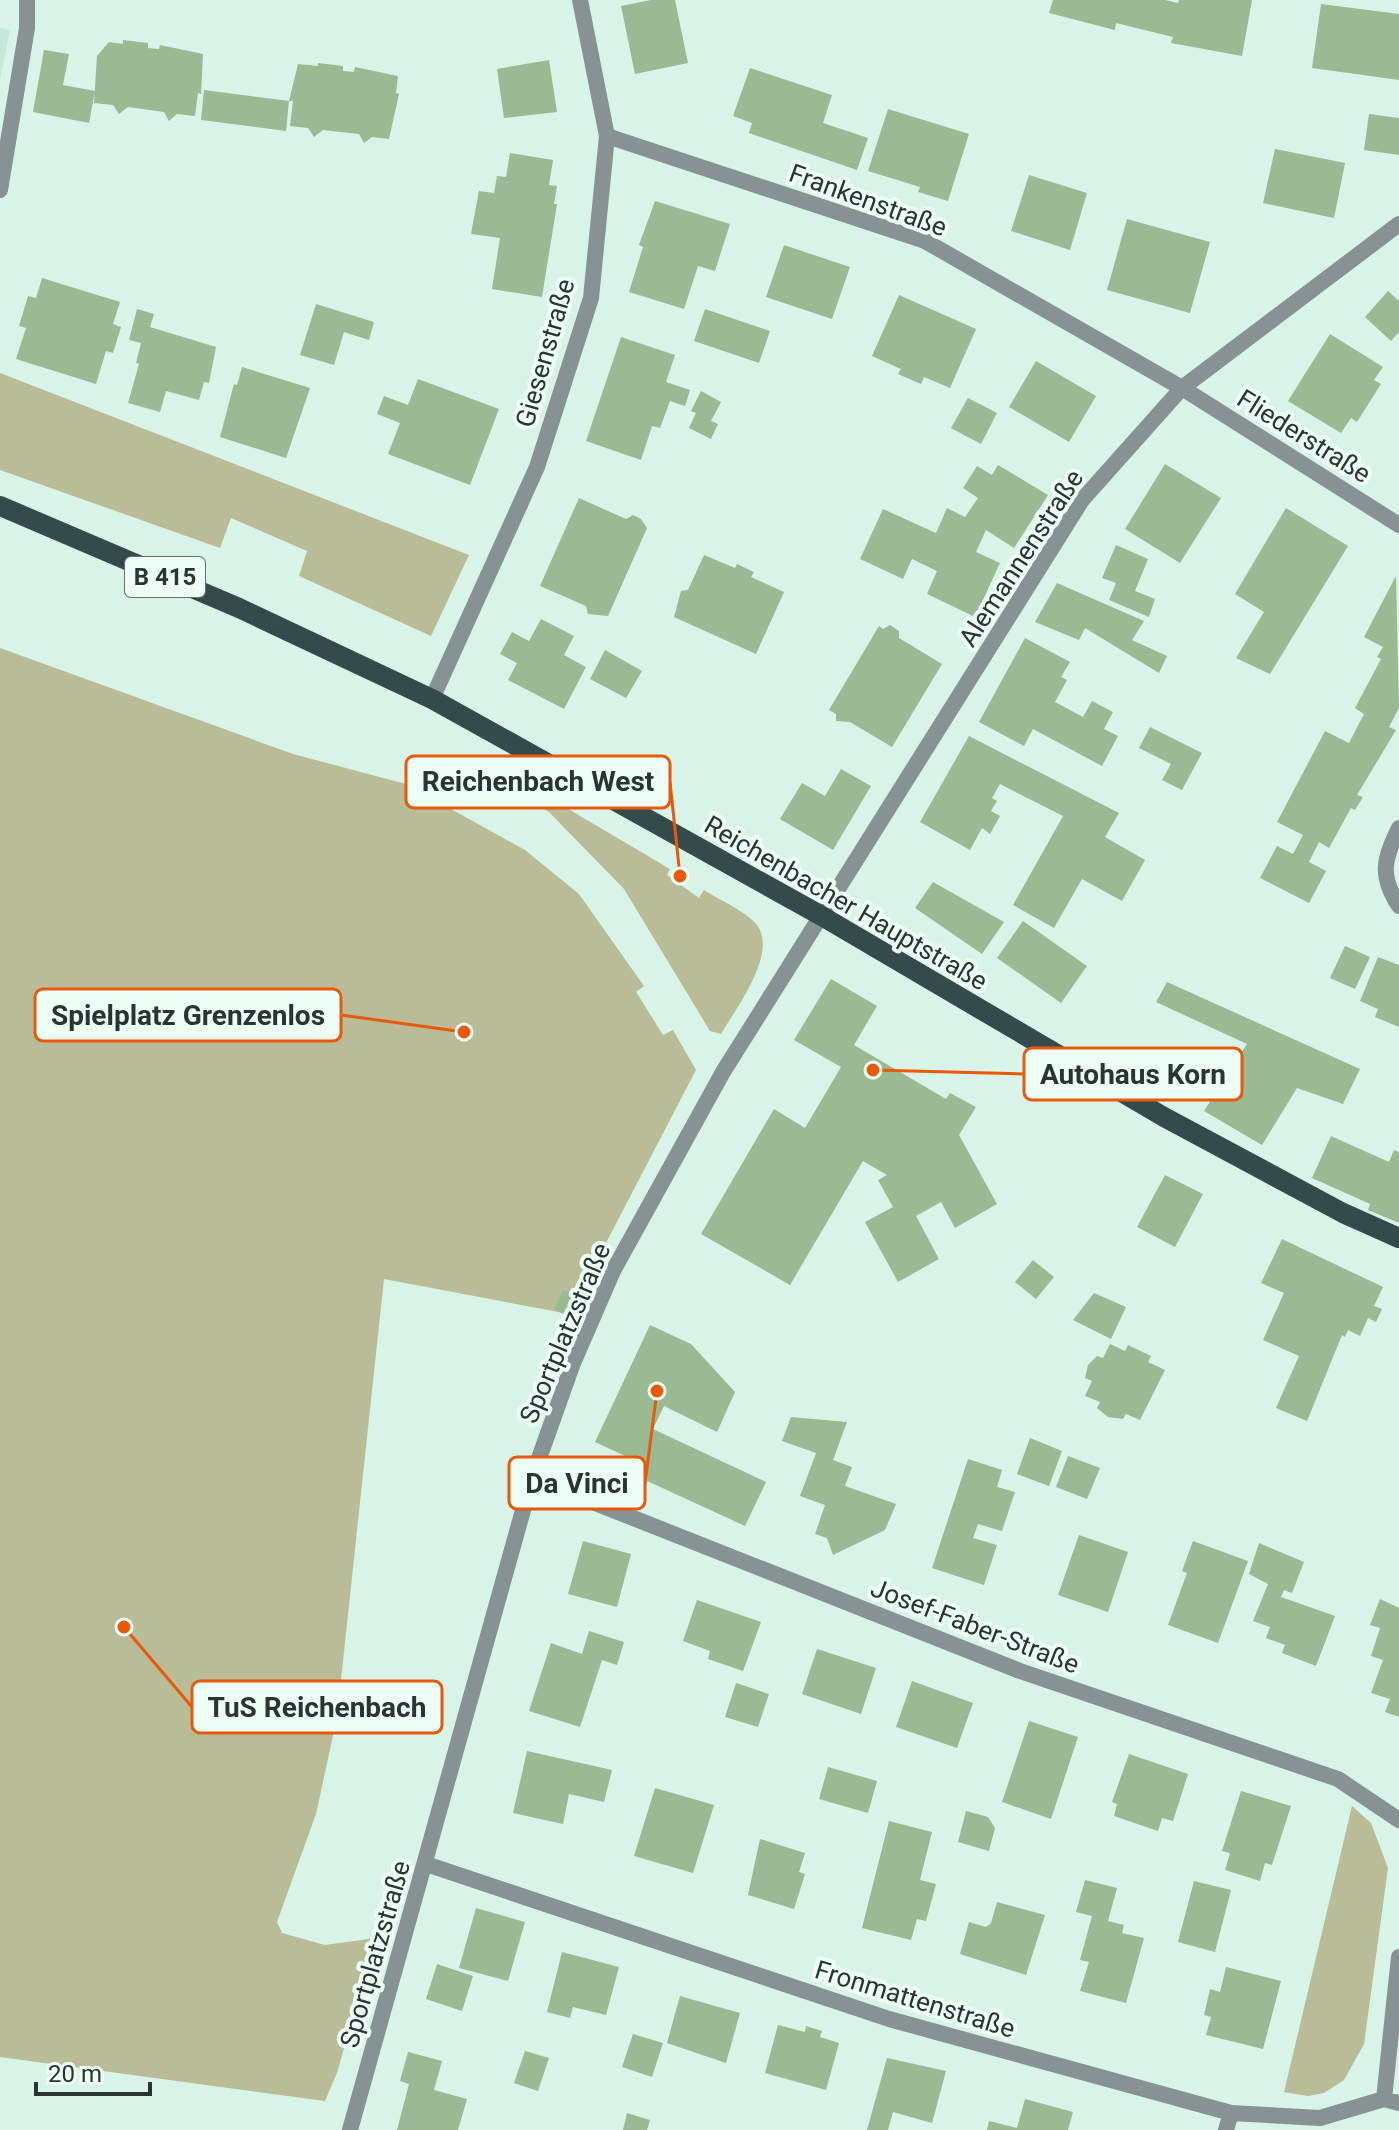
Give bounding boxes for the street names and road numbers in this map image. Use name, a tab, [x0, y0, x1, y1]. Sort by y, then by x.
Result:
street label: Frankenstraße	[785, 158, 951, 242]
street label: Giesenstraße	[509, 275, 581, 431]
street label: Fliederstraße	[1232, 383, 1376, 489]
street label: Alemannenstraße	[953, 464, 1089, 652]
road number: B 415	[125, 557, 205, 597]
street label: Reichenbacher Hauptstraße	[699, 810, 993, 996]
street label: Sportplatzstraße	[514, 1238, 616, 1428]
street label: Josef-Faber-Straße	[867, 1572, 1083, 1680]
street label: Sportplatzstraße	[334, 1857, 416, 2051]
street label: Fronmattenstraße	[811, 1954, 1019, 2044]

